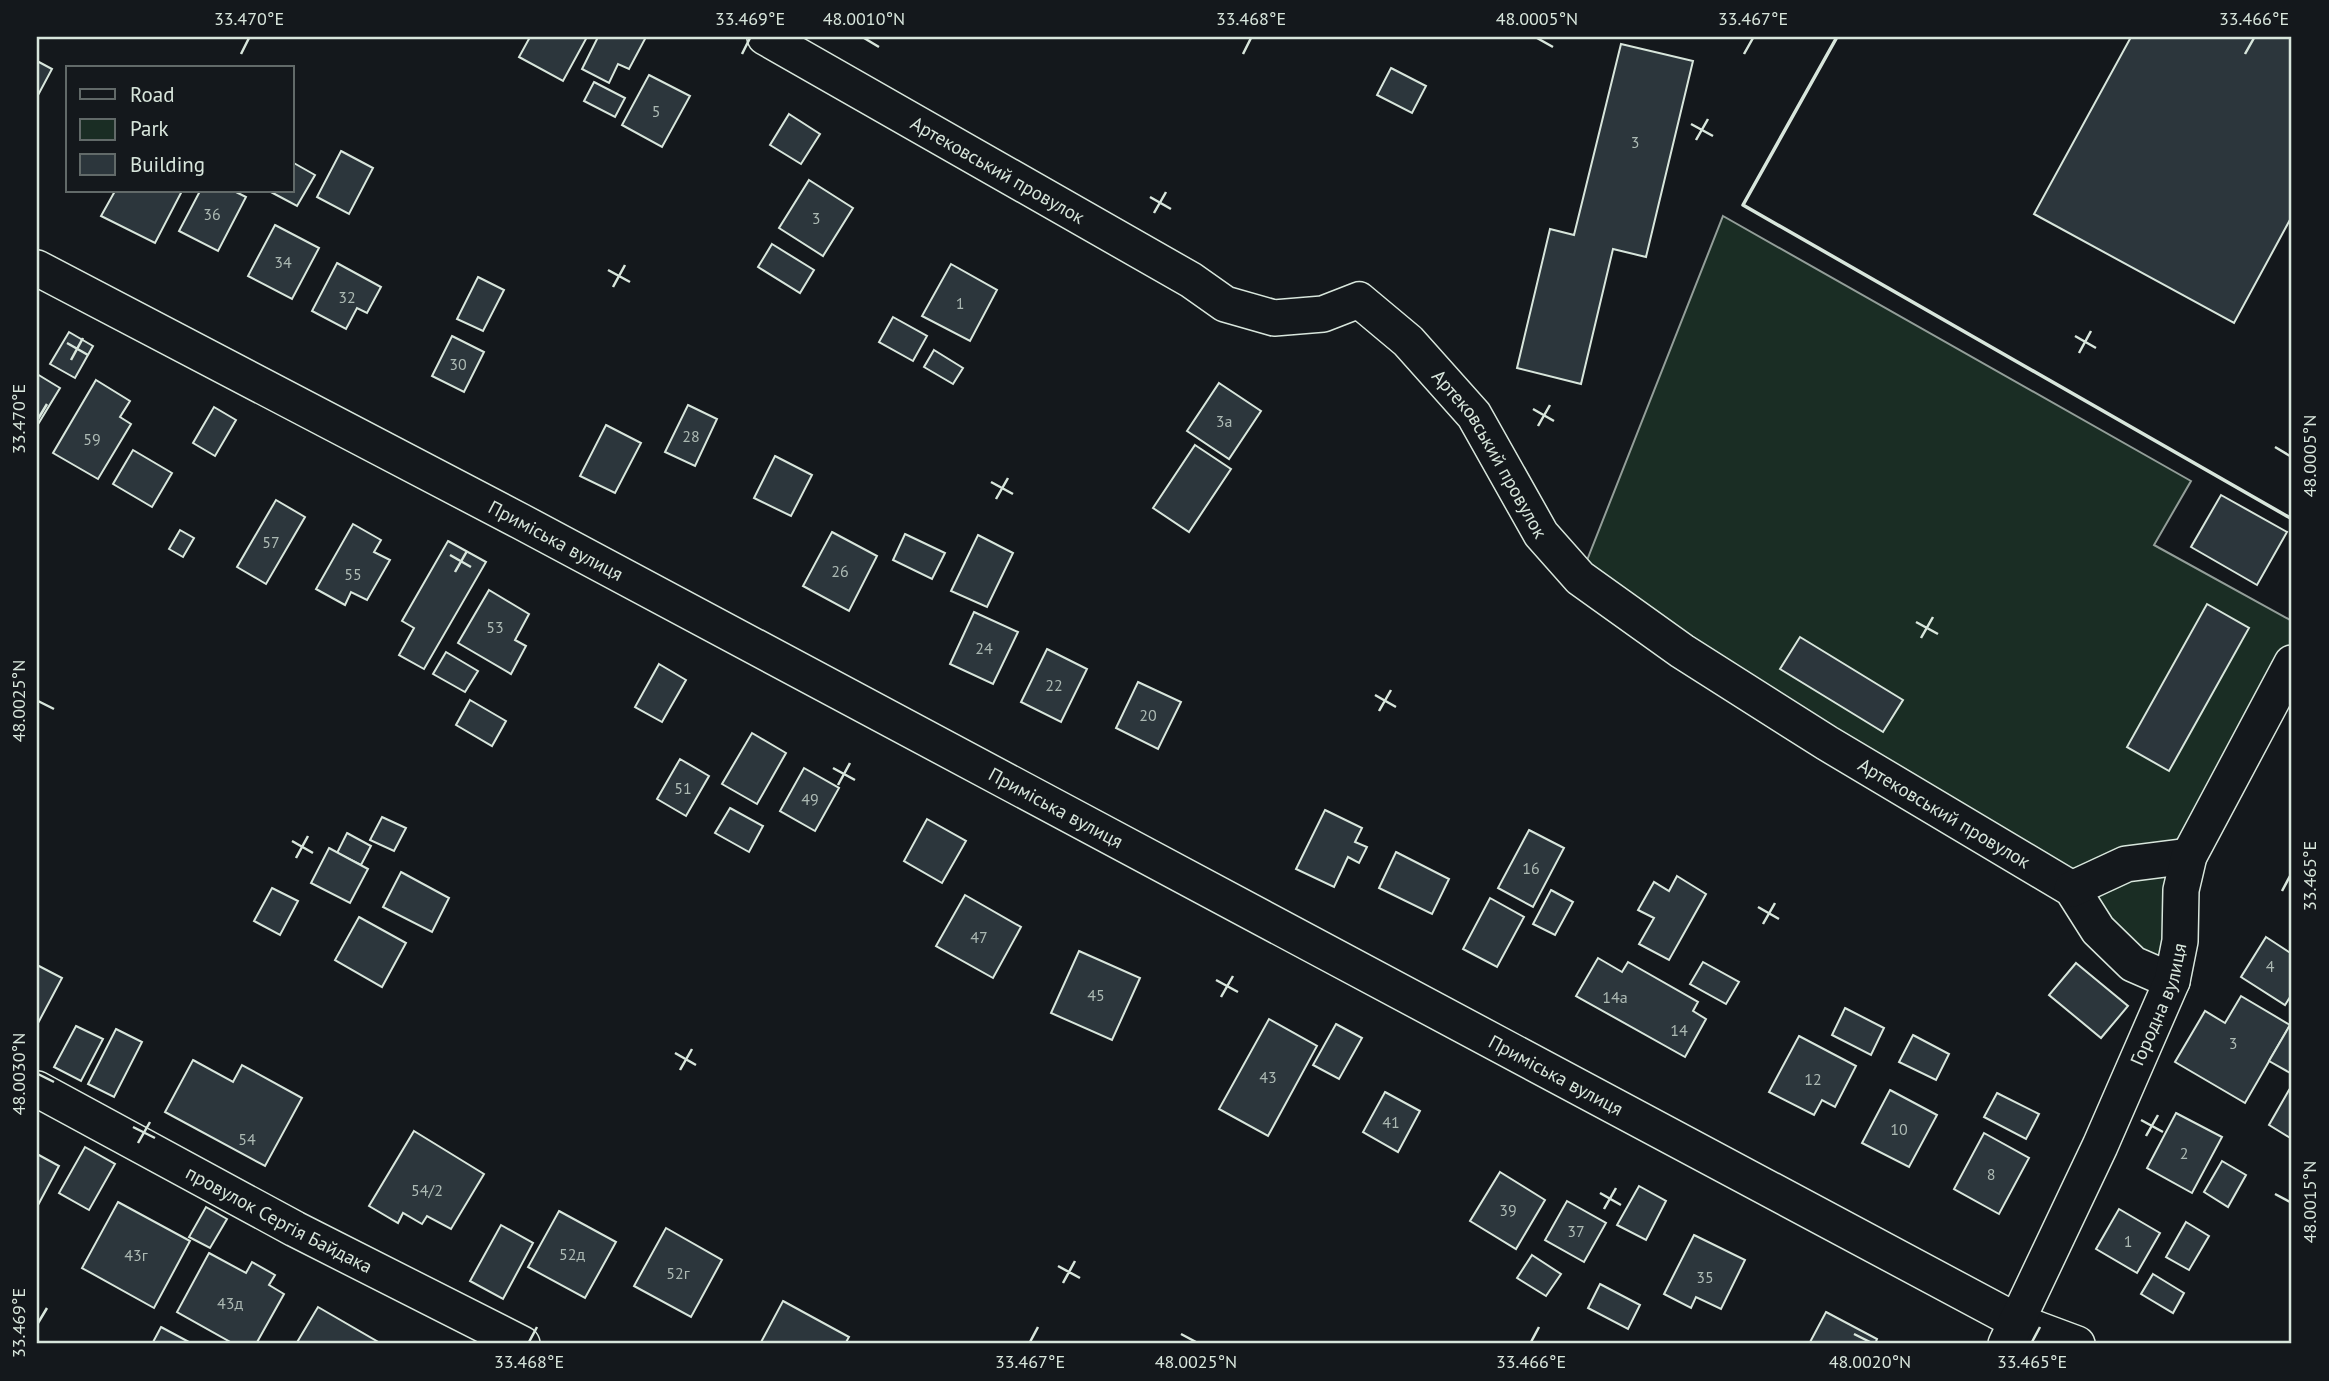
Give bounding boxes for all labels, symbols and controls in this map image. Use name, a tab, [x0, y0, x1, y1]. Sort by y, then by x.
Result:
text: 33.470°E	[214, 7, 284, 30]
text: 33.469°E	[715, 7, 785, 30]
text: 48.0010°N	[823, 7, 905, 30]
text: 33.468°E	[1216, 7, 1286, 30]
text: 48.0005°N	[1496, 7, 1578, 30]
text: 33.467°E	[1718, 7, 1788, 30]
text: 33.466°E	[2219, 7, 2289, 30]
legend	[66, 66, 294, 192]
text: Road	[130, 81, 174, 108]
house number: 5	[652, 101, 660, 121]
street label: Артековський провулок	[907, 111, 1089, 229]
text: Park	[130, 115, 169, 142]
house number: 3	[1631, 132, 1639, 152]
text: Building	[130, 151, 205, 178]
house number: 36	[203, 204, 221, 224]
house number: 3	[812, 208, 820, 228]
house number: 34	[274, 252, 292, 272]
house number: 32	[338, 287, 356, 307]
house number: 1	[956, 293, 964, 313]
house number: 30	[449, 354, 467, 374]
street label: Артековський провулок	[1427, 364, 1553, 542]
text: 33.470°E	[7, 384, 30, 454]
house number: 3а	[1216, 411, 1232, 431]
text: 48.0005°N	[2298, 415, 2321, 497]
house number: 28	[682, 426, 700, 446]
house number: 59	[83, 429, 101, 449]
street label: Приміська вулиця	[485, 495, 627, 586]
house number: 57	[262, 532, 280, 552]
house number: 26	[831, 561, 849, 581]
house number: 55	[344, 564, 362, 584]
house number: 53	[486, 617, 504, 637]
house number: 24	[975, 638, 993, 658]
text: 48.0025°N	[7, 660, 30, 742]
house number: 22	[1045, 675, 1063, 695]
house number: 20	[1139, 705, 1157, 725]
street label: Артековський провулок	[1854, 752, 2035, 874]
street label: Приміська вулиця	[985, 762, 1127, 853]
house number: 51	[674, 778, 692, 798]
house number: 49	[801, 789, 819, 809]
text: 33.465°E	[2298, 841, 2321, 911]
house number: 16	[1522, 858, 1540, 878]
house number: 47	[970, 927, 988, 947]
street label: Городна вулиця	[2125, 941, 2191, 1069]
house number: 4	[2266, 956, 2275, 976]
house number: 45	[1087, 985, 1105, 1005]
house number: 14а	[1602, 987, 1628, 1007]
house number: 14	[1670, 1020, 1688, 1040]
street label: Приміська вулиця	[1485, 1029, 1627, 1121]
text: 48.0030°N	[7, 1033, 30, 1115]
house number: 3	[2229, 1033, 2237, 1053]
house number: 43	[1259, 1067, 1277, 1087]
house number: 12	[1804, 1069, 1822, 1089]
house number: 41	[1382, 1112, 1400, 1132]
house number: 10	[1890, 1119, 1908, 1139]
house number: 54	[238, 1129, 256, 1149]
house number: 2	[2180, 1143, 2188, 1163]
street label: провулок Сергія Байдака	[182, 1160, 376, 1278]
text: 48.0015°N	[2298, 1161, 2321, 1243]
house number: 8	[1987, 1164, 1995, 1184]
house number: 54/2	[411, 1180, 443, 1200]
house number: 39	[1499, 1200, 1517, 1220]
house number: 37	[1567, 1221, 1585, 1241]
house number: 1	[2124, 1231, 2132, 1251]
house number: 52д	[559, 1244, 585, 1264]
house number: 43г	[124, 1245, 148, 1265]
house number: 52г	[666, 1263, 690, 1283]
house number: 35	[1696, 1267, 1714, 1287]
text: 33.469°E	[7, 1288, 30, 1358]
house number: 43д	[217, 1293, 243, 1313]
text: 33.468°E	[494, 1350, 564, 1373]
text: 33.467°E	[995, 1350, 1065, 1373]
text: 48.0025°N	[1155, 1350, 1237, 1373]
text: 33.466°E	[1496, 1350, 1566, 1373]
text: 48.0020°N	[1829, 1350, 1911, 1373]
text: 33.465°E	[1997, 1350, 2067, 1373]

